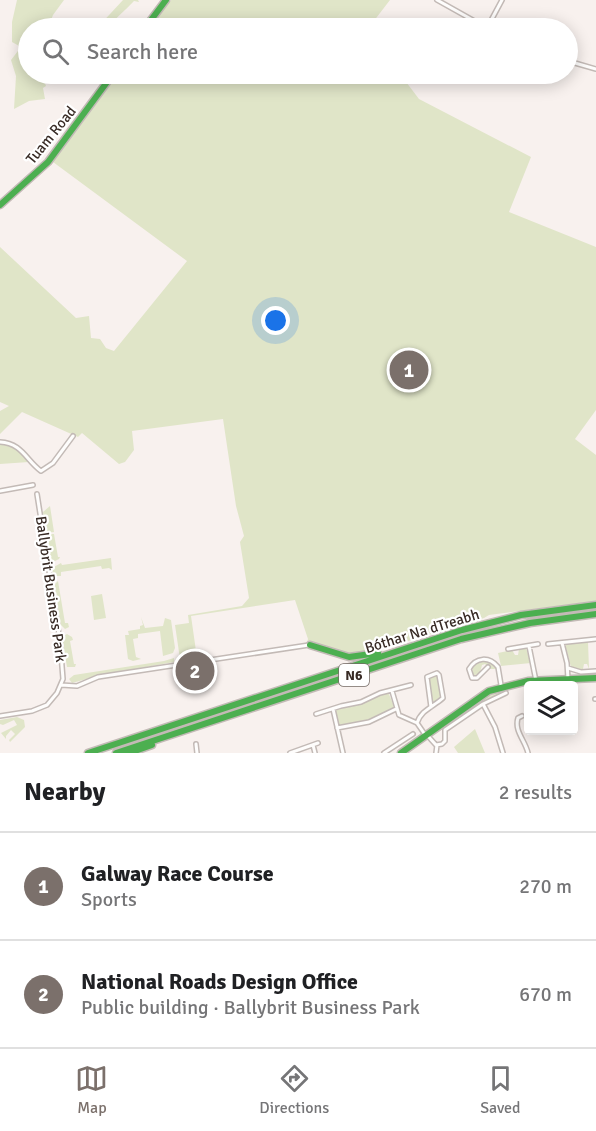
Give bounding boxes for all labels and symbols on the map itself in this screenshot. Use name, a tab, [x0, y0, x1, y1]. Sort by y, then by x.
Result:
street label: Tuam Road	[22, 102, 80, 168]
your location	[261, 306, 290, 335]
pin: 1	[390, 348, 428, 392]
street label: Ballybrit Business Park	[32, 515, 70, 664]
street label: Bóthar Na dTreabh	[363, 605, 481, 657]
pin: 2	[176, 648, 214, 694]
road number: N6	[339, 664, 369, 686]

